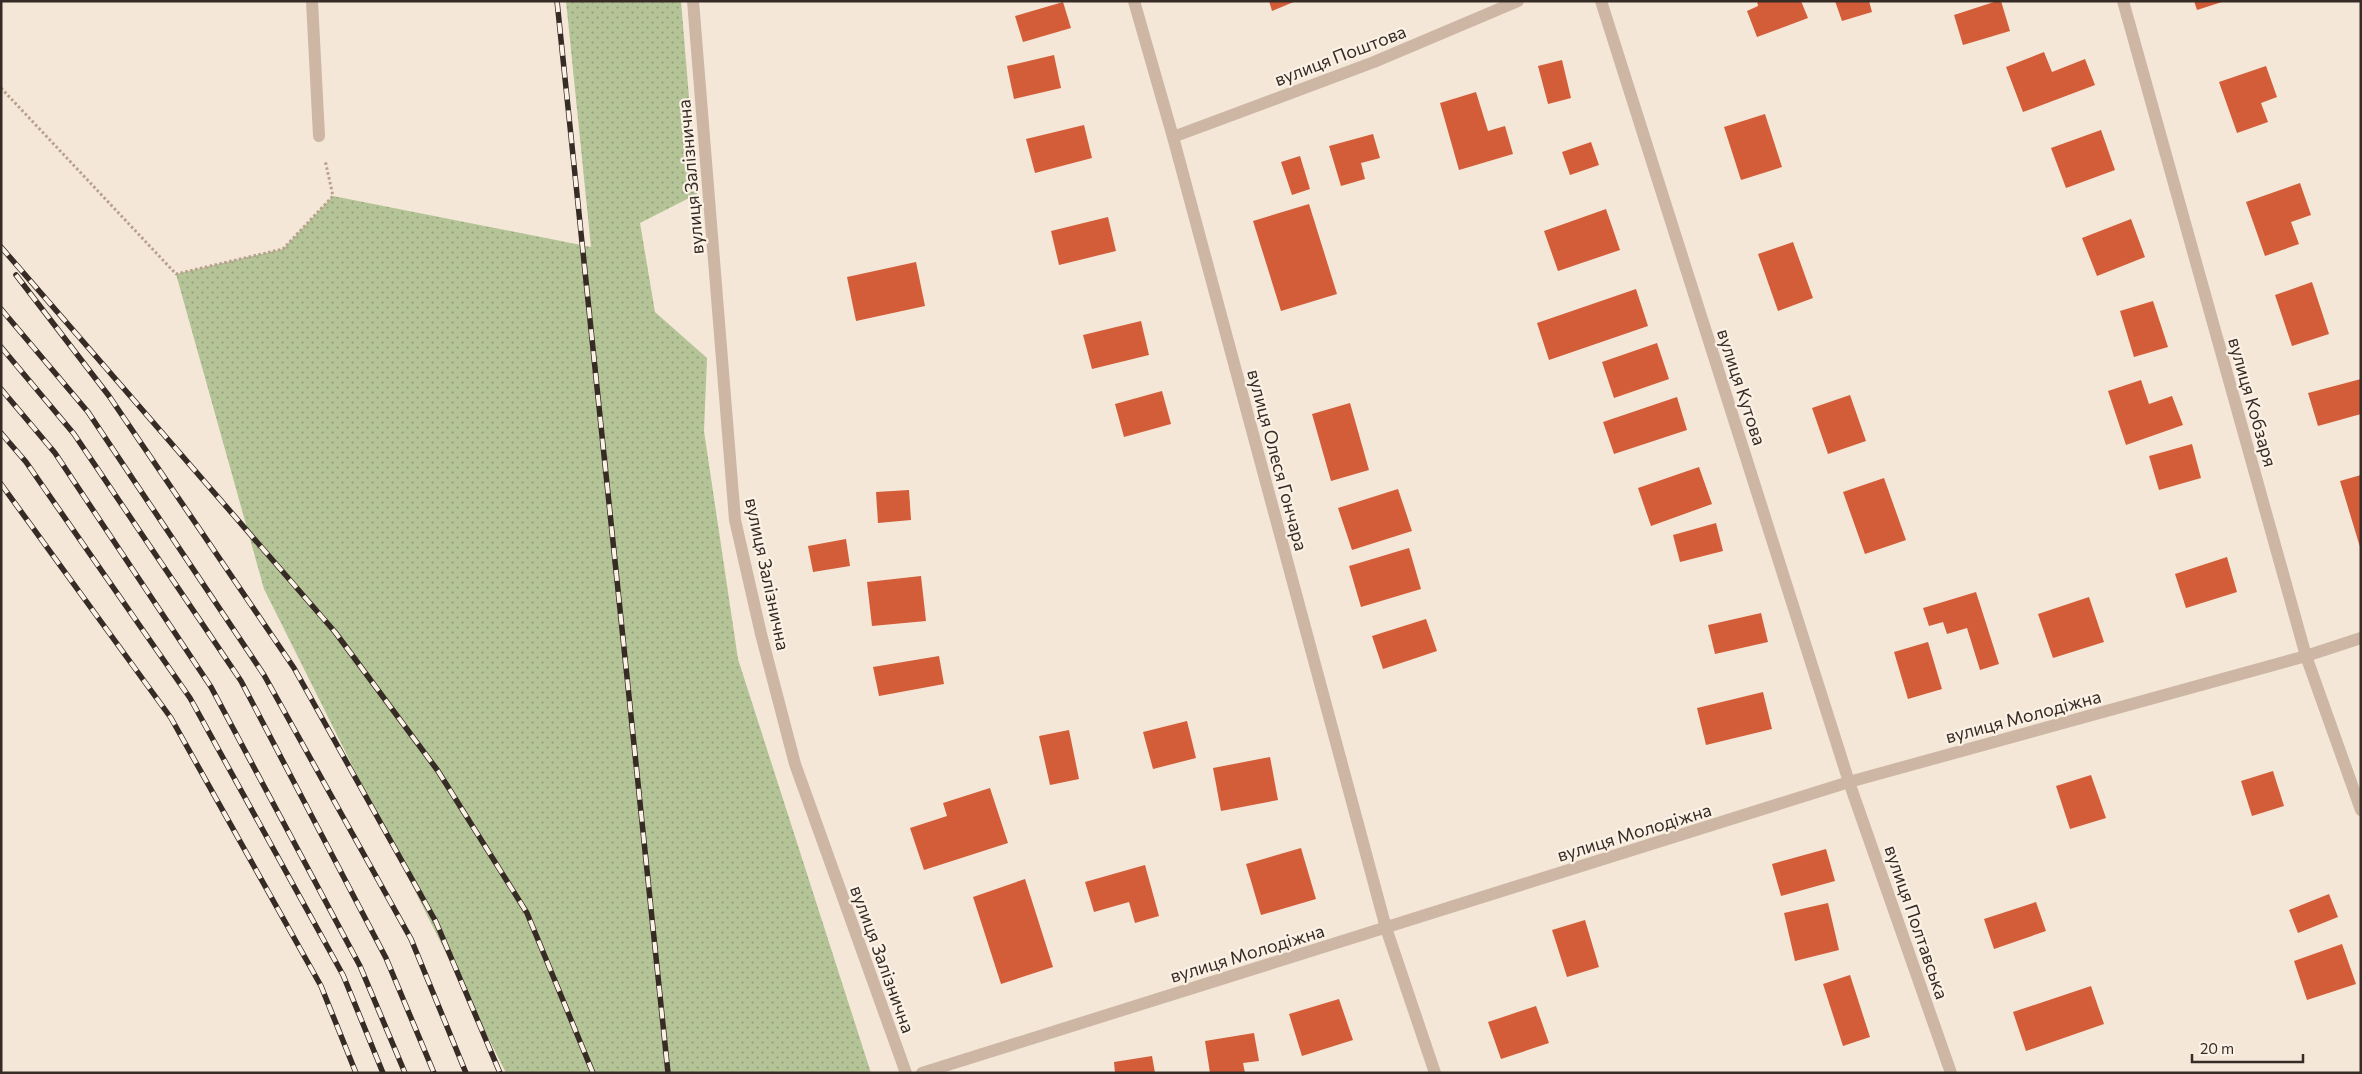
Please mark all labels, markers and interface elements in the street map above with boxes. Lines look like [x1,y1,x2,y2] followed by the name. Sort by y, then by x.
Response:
[1271,20,1409,90] street label: вулиця Поштова
[672,99,708,255] street label: вулиця Залізнична
[1713,326,1771,448] street label: вулиця Кутова
[2224,335,2282,469] street label: вулиця Кобзаря
[1243,367,1313,553] street label: вулиця Олеся Гончара
[741,496,795,652] street label: вулиця Залізнична
[1943,685,2103,747] street label: вулиця Молодіжна
[1554,798,1714,866] street label: вулиця Молодіжна
[1880,842,1954,1002] street label: вулиця Полтавська
[846,882,920,1036] street label: вулиця Залізнична
[1167,919,1327,987] street label: вулиця Молодіжна
[2192,1032,2303,1064] scale bar
[2200,1039,2234,1057] text: 20 m

